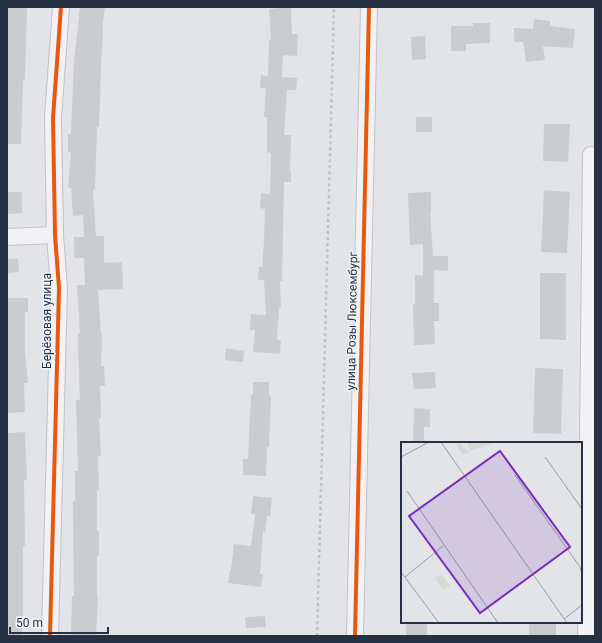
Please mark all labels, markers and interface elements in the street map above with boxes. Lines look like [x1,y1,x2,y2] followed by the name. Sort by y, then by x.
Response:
[344,251,360,391] street label: улица Розы Люксембург
[40,273,54,369] street label: Берёзовая улица
[401,442,582,623] inset map
[10,609,108,635] scale bar
[16,616,43,630] text: 50 m

